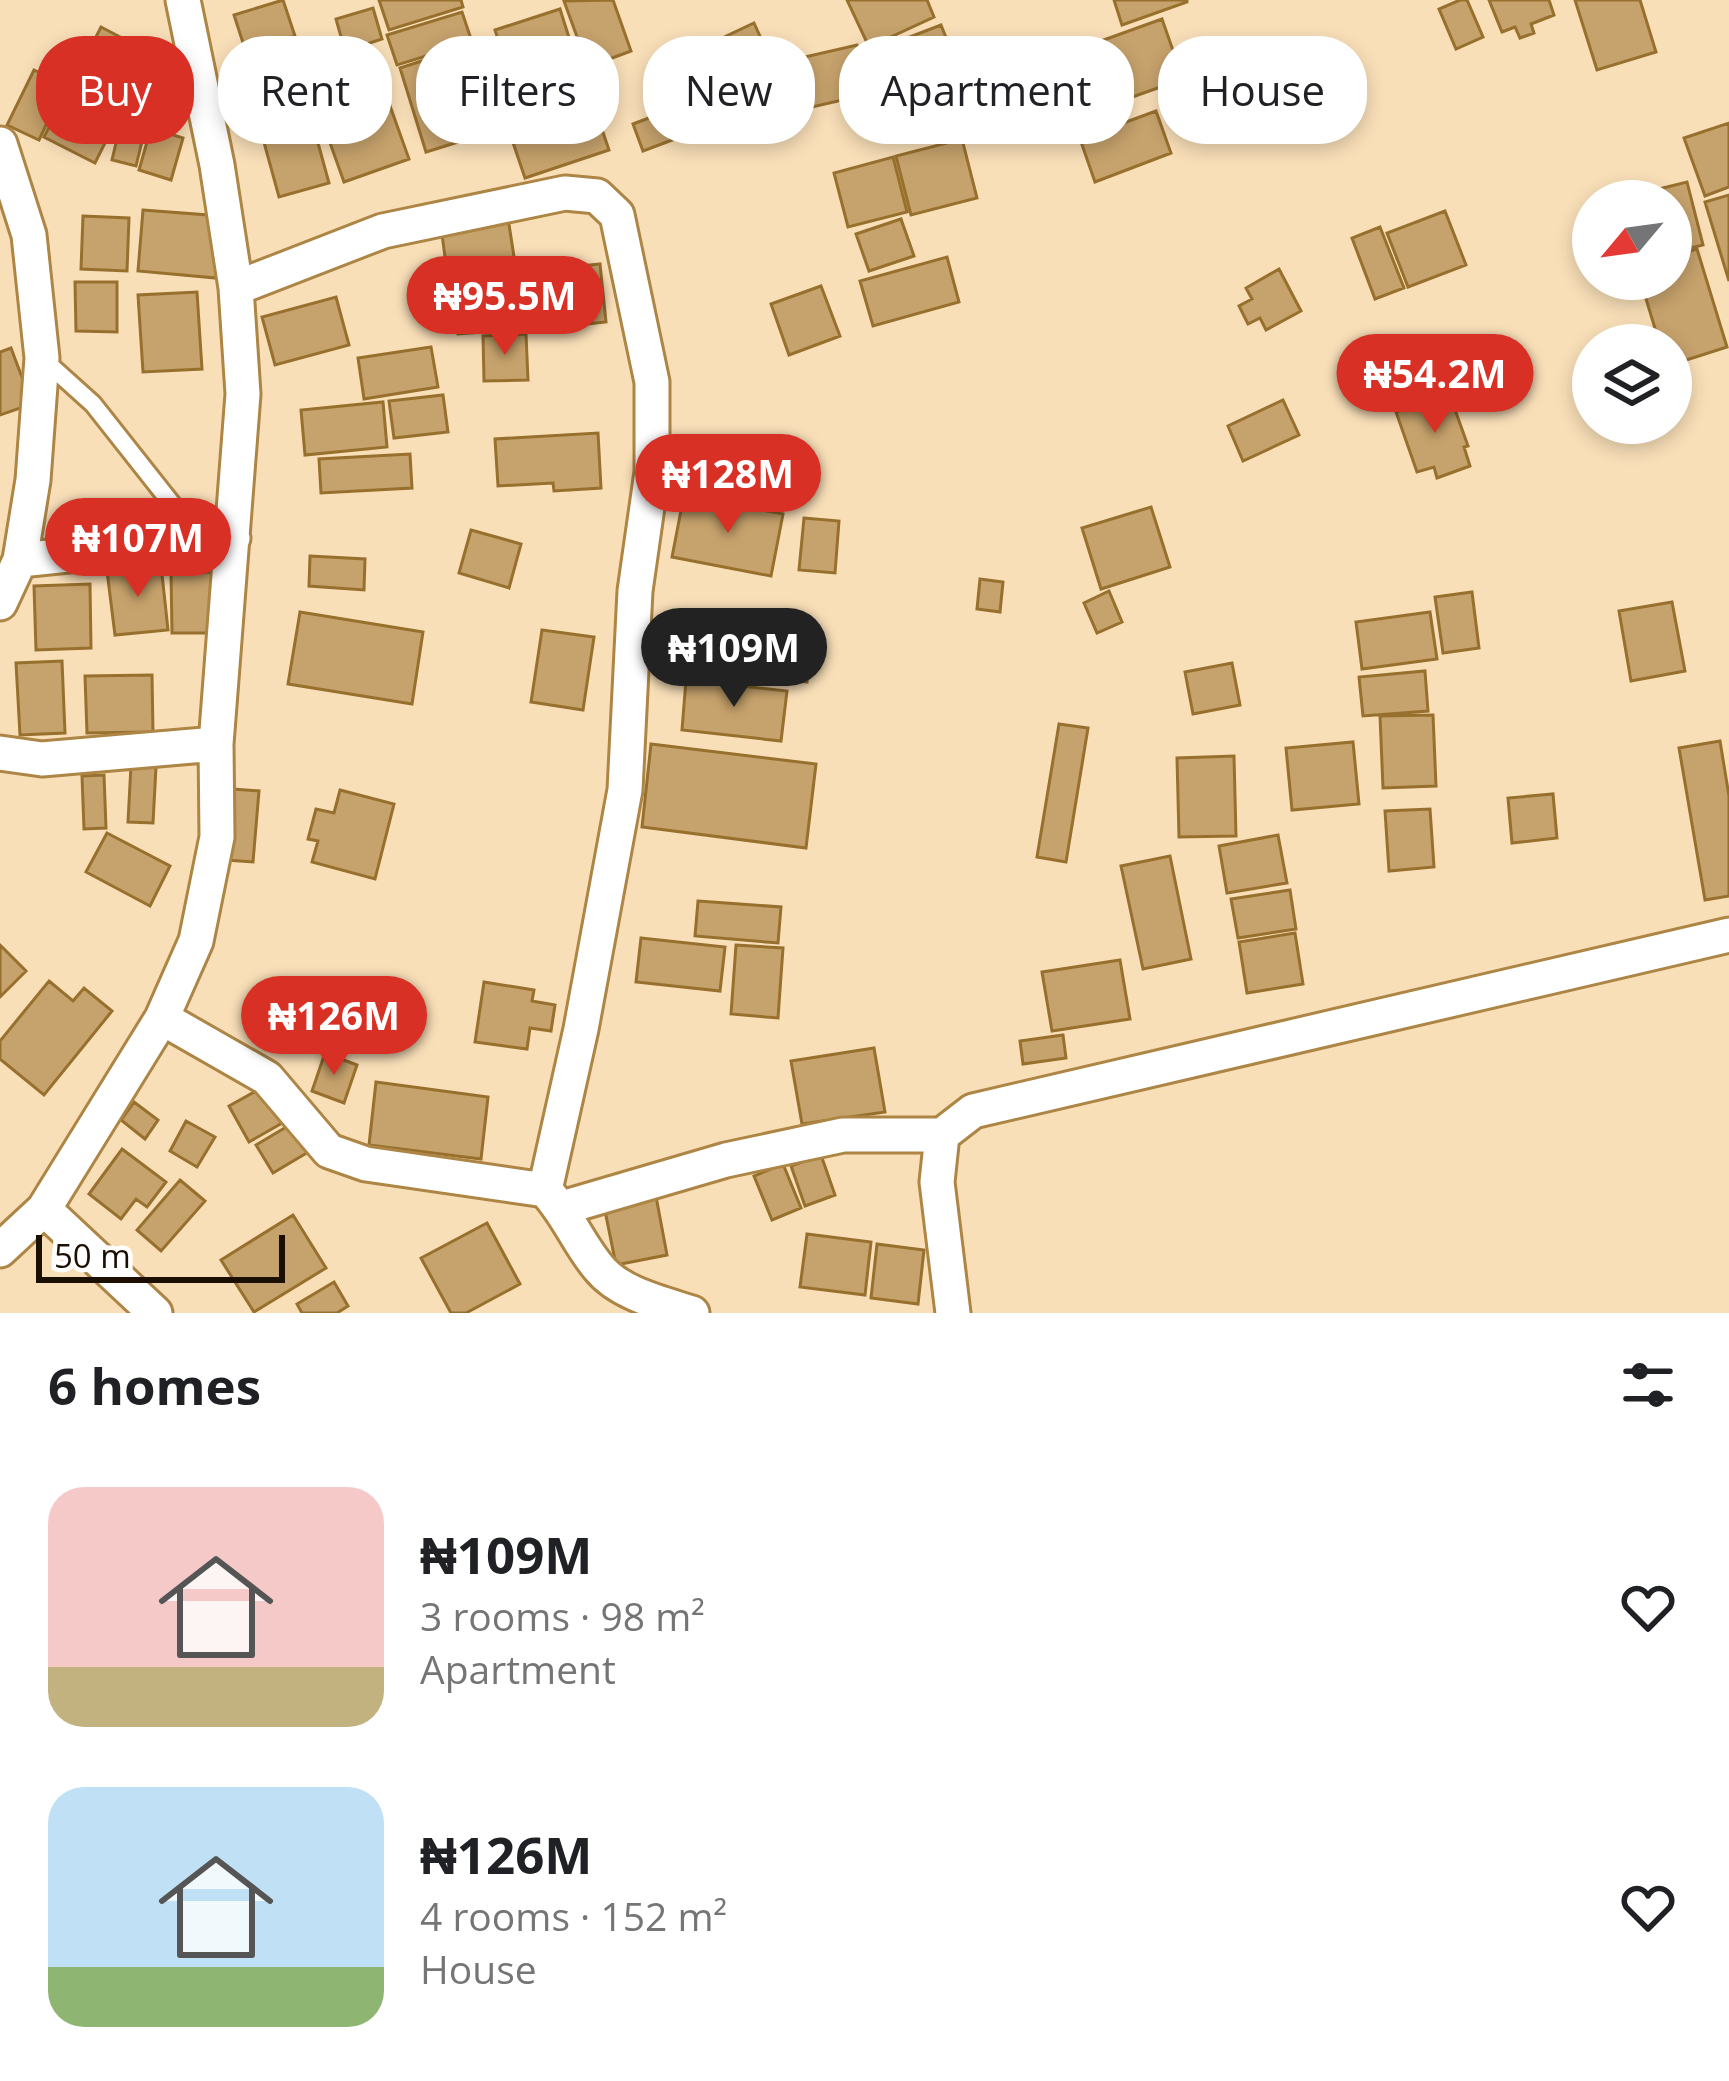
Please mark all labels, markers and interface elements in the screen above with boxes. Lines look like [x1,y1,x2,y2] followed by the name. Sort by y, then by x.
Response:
[36,36,194,144] chip: Buy
[218,36,392,144] chip: Rent
[416,36,619,144] chip: Filters
[643,36,815,144] chip: New
[839,36,1134,144] chip: Apartment
[1158,36,1367,144] chip: House
[1572,180,1692,300] north arrow
[1572,180,1692,444] map controls
[407,256,603,358] pin: ₦95.5M
[434,268,576,321] text: ₦95.5M
[1572,324,1692,444] button: layers
[1337,334,1533,436] pin: ₦54.2M
[1364,346,1506,399] text: ₦54.2M
[644,434,812,536] pin: ₦128M
[662,446,794,499] text: ₦128M
[54,498,222,600] pin: ₦107M
[72,510,204,563] text: ₦107M
[650,608,818,710] pin: ₦109M
[668,620,800,673] text: ₦109M
[250,976,418,1078] pin: ₦126M
[268,988,400,1041] text: ₦126M
[36,1229,285,1282] scale bar
[54,1233,131,1278] text: 50 m
[48,1350,261,1420] text: 6 homes
[1615,1352,1681,1418] icon: filters
[420,1519,592,1589] text: ₦109M
[144,1535,288,1679] icon: home
[1615,1574,1681,1640] icon: heart
[420,1589,705,1642] text: 3 rooms · 98 m²
[420,1642,616,1695] text: Apartment
[420,1819,592,1889] text: ₦126M
[144,1835,288,1979] icon: home
[1615,1874,1681,1940] icon: heart
[420,1889,727,1942] text: 4 rooms · 152 m²
[420,1942,537,1995] text: House

